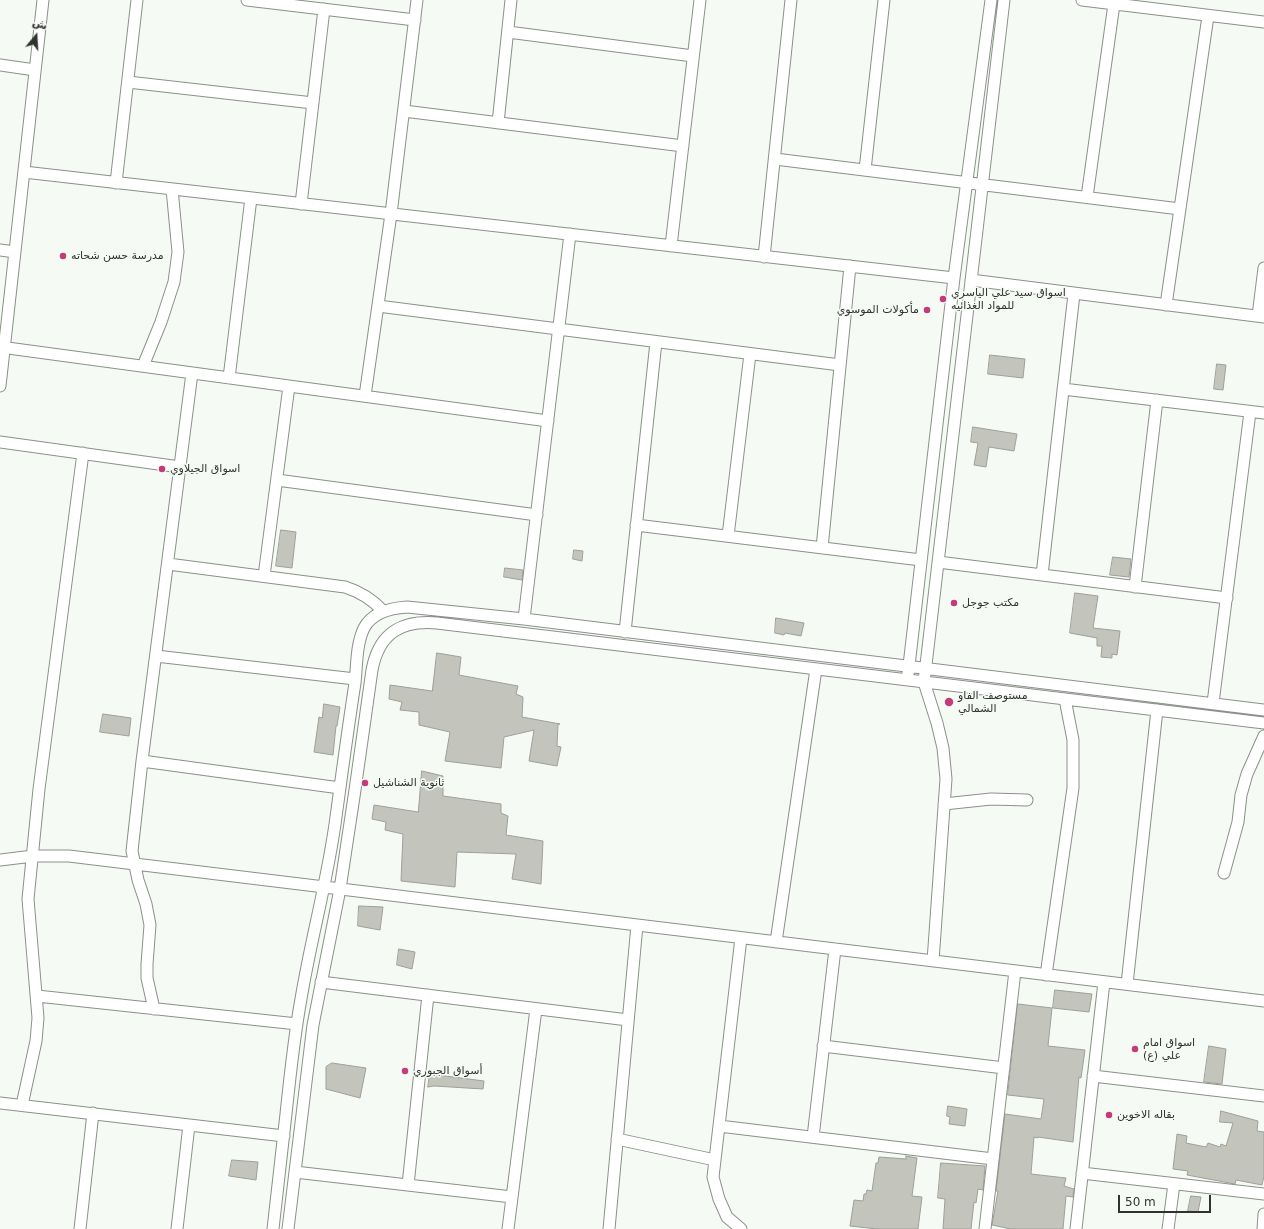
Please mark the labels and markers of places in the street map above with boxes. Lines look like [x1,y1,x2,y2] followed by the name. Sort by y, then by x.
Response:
[71,249,164,263] place label: مدرسة حسن شحاته
[58,251,68,261] marker: مدرسة حسن شحاته
[951,286,1066,312] place label: اسواق سيد علي الياسري للمواد الغذائيه
[938,294,948,304] marker: اسواق سيد علي الياسري للمواد الغذائيه
[837,303,919,317] place label: مأكولات الموسوي
[922,305,932,315] marker: مأكولات الموسوي
[170,462,240,476] place label: اسواق الجيلاوي
[157,464,167,474] marker: اسواق الجيلاوي
[962,596,1019,610] place label: مكتب جوجل
[949,598,959,608] marker: مكتب جوجل
[958,689,1028,715] place label: مستوصف الفاو الشمالي
[943,696,955,708] marker: مستوصف الفاو الشمالي
[373,776,444,790] place label: ثانوية الشناشيل
[360,778,370,788] marker: ثانوية الشناشيل
[1143,1036,1195,1062] place label: اسواق امام علي (ع)
[1130,1044,1140,1054] marker: اسواق امام علي (ع)
[413,1064,482,1078] place label: أسواق الجبوري
[400,1066,410,1076] marker: أسواق الجبوري
[1117,1108,1175,1122] place label: بقاله الاخوين
[1104,1110,1114,1120] marker: بقاله الاخوين

